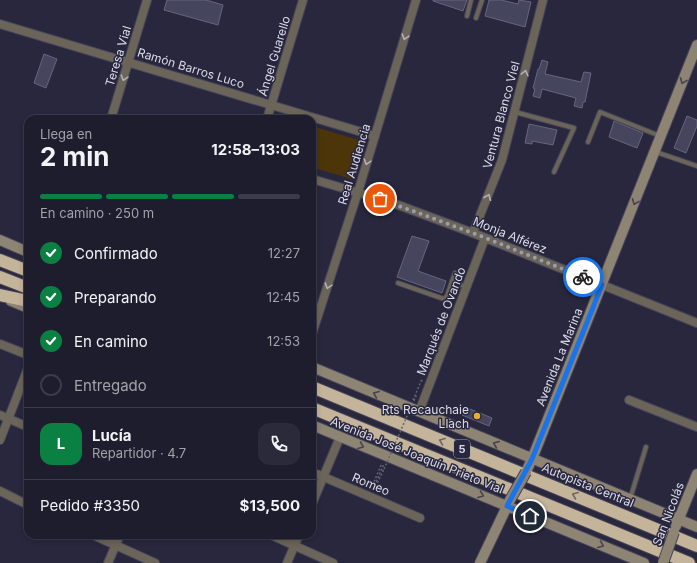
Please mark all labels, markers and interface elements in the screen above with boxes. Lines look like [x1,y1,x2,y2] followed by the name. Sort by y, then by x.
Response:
[255,14,293,98] street label: Ángel Guarello
[102,24,134,88] street label: Teresa Vial
[401,34,410,41] one-way arrow
[136,45,246,91] street label: Ramón Barros Luco
[479,60,523,170] street label: Ventura Blanco Viel
[520,70,529,77] one-way arrow
[120,74,129,81] one-way arrow
[679,77,687,84] one-way arrow
[335,122,373,206] street label: Real Audiencia
[40,126,92,142] text: Llega en
[211,140,300,159] text: 12:58–13:03
[40,141,110,172] text: 2 min
[363,158,372,165] one-way arrow
[363,182,397,216] pin
[369,188,391,210] icon: bag
[483,194,491,201] one-way arrow
[631,198,639,205] one-way arrow
[40,205,154,221] text: En camino · 250 m
[471,213,549,257] street label: Monja Alférez
[40,242,62,264] icon: check
[74,244,158,263] text: Confirmado
[268,245,300,261] text: 12:27
[563,257,603,297] courier
[413,265,469,377] street label: Marqués de Ovando
[572,266,594,288] icon: bike
[324,282,333,289] one-way arrow
[40,286,62,308] icon: check
[74,288,157,307] text: Preparando
[267,289,300,305] text: 12:45
[533,306,585,408] street label: Avenida La Marina
[40,330,62,352] icon: check
[74,332,148,351] text: En camino
[267,333,300,349] text: 12:53
[74,376,147,395] text: Entregado
[373,391,380,399] one-way arrow
[382,402,469,431] place label: Rts Recauchaie Llach
[472,411,482,421] marker: Rts Recauchaie Llach
[328,413,506,497] street label: Avenida José Joaquín Prieto Vial
[258,423,300,465] button: phone
[92,426,131,445] text: Lucía
[57,434,65,453] text: L
[439,437,446,445] one-way arrow
[454,440,470,458] road number: 5
[357,441,364,449] one-way arrow
[493,441,500,449] one-way arrow
[92,445,186,461] text: Repartidor · 4.7
[540,460,636,510] street label: Autopista Central
[350,469,392,499] street label: Romeo
[649,480,687,548] street label: San Nicolás
[478,491,485,499] one-way arrow
[572,492,579,500] one-way arrow
[40,496,140,515] text: Pedido #3350
[240,496,300,515] text: $13,500
[513,499,547,533] pin
[519,505,541,527] icon: home
[597,540,605,548] one-way arrow

